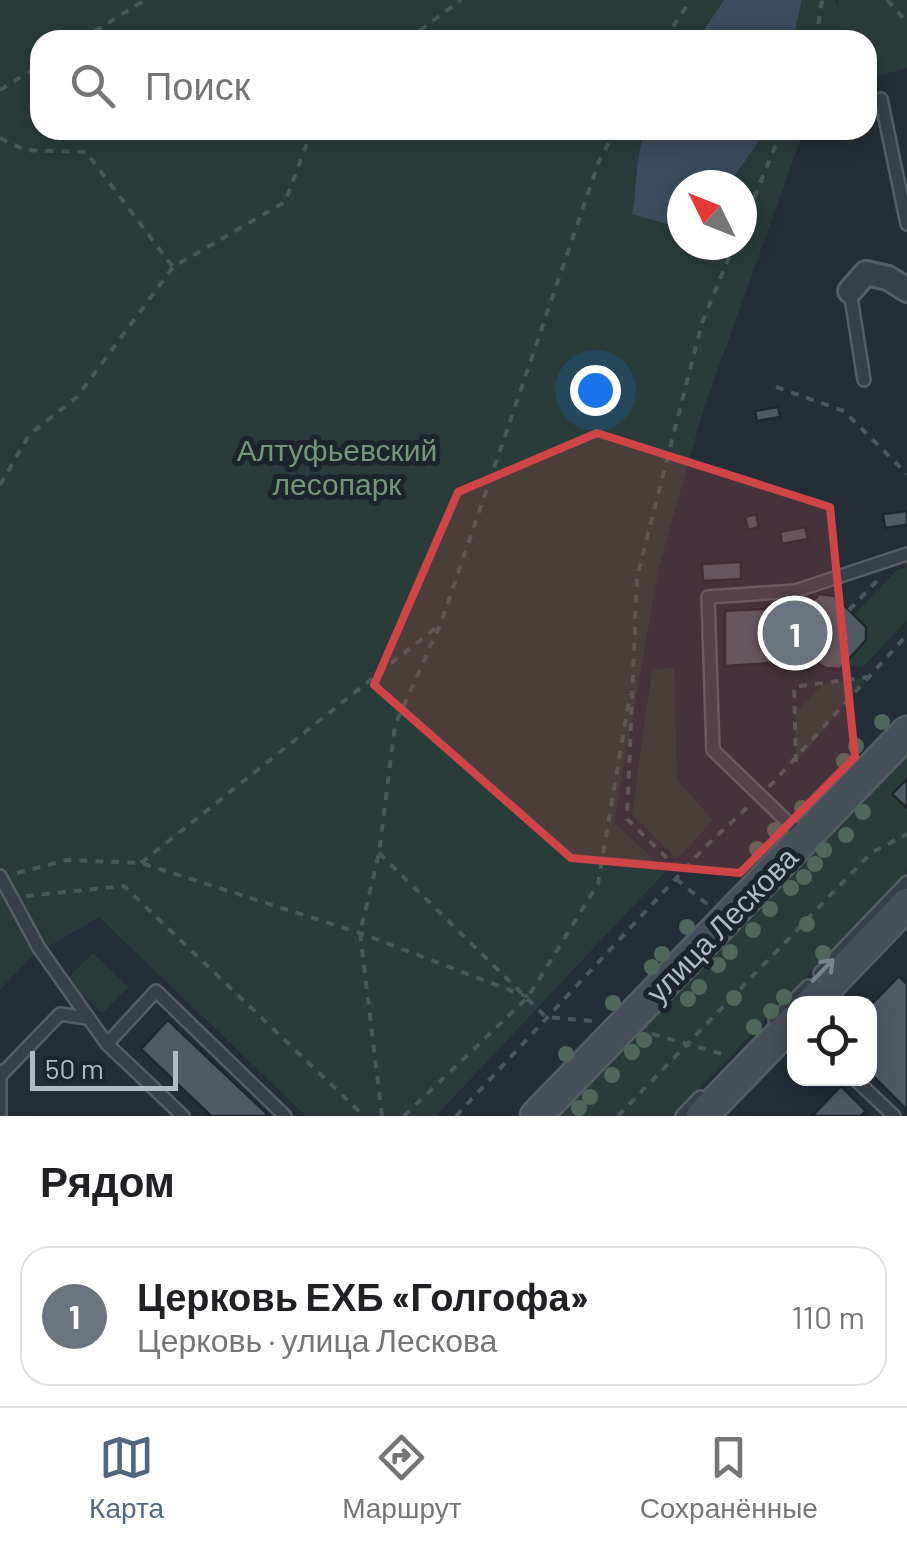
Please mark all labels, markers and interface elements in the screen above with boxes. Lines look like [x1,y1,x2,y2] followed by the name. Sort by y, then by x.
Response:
[30,30,877,140] search box
[65,58,120,113] icon: search
[145,62,250,108] text: Поиск
[667,170,757,260] north arrow
[570,365,621,416] your location
[237,431,437,501] park label: Алтуфьевский лесопарк
[762,596,828,670] pin: 1
[638,839,804,1009] street label: улица Лескова
[811,959,835,983] one-way arrow
[787,996,877,1086] map controls
[787,996,877,1086] button: locate
[30,1046,178,1090] scale bar
[45,1051,104,1085] text: 50 m
[40,1155,175,1205] text: Рядом
[137,1273,589,1319] text: Церковь ЕХБ «Голгофа»
[69,1297,80,1335] text: 1
[792,1297,865,1335] text: 110 m
[137,1320,497,1358] text: Церковь · улица Лескова
[89,1430,164,1525] tab: Карта
[342,1430,461,1525] tab: Маршрут
[640,1430,818,1525] tab: Сохранённые

